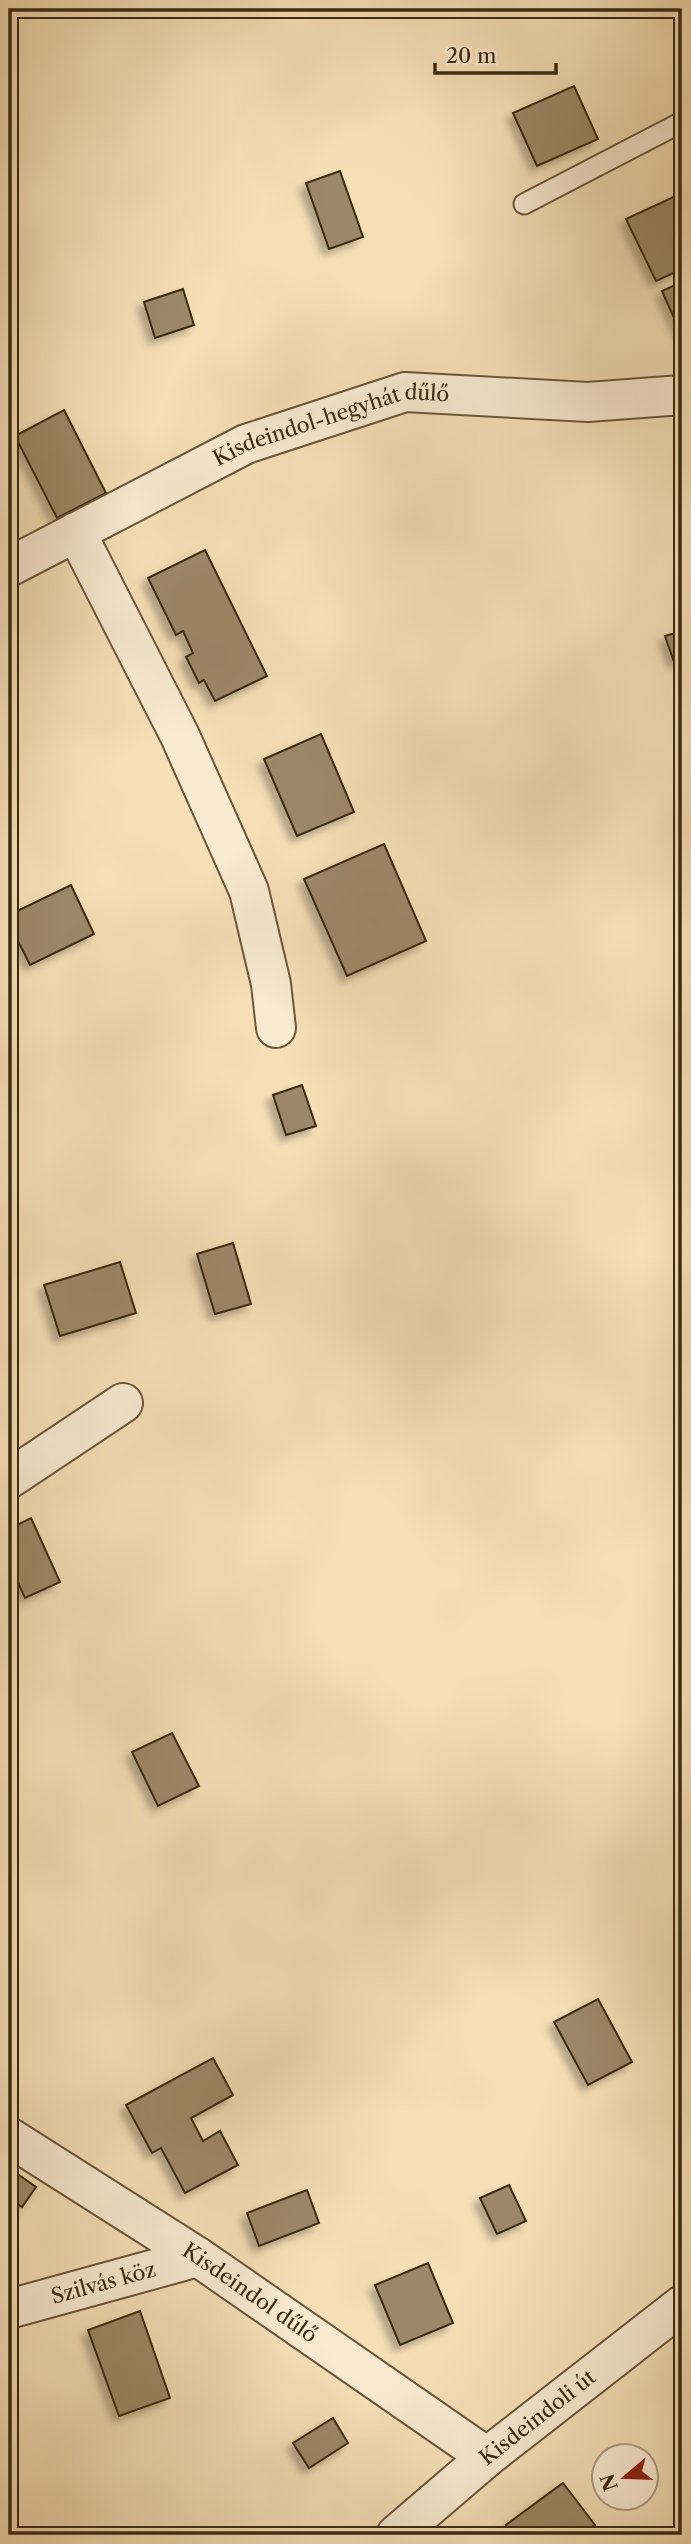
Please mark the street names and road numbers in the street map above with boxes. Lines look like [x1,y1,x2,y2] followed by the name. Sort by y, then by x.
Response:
[208,379,450,471] street label: Kisdeindol-hegyhát dűlő
[178,2237,322,2348] street label: Kisdeindol dűlő
[48,2256,158,2309] street label: Szilvás köz
[474,2364,601,2470] street label: Kisdeindoli út

